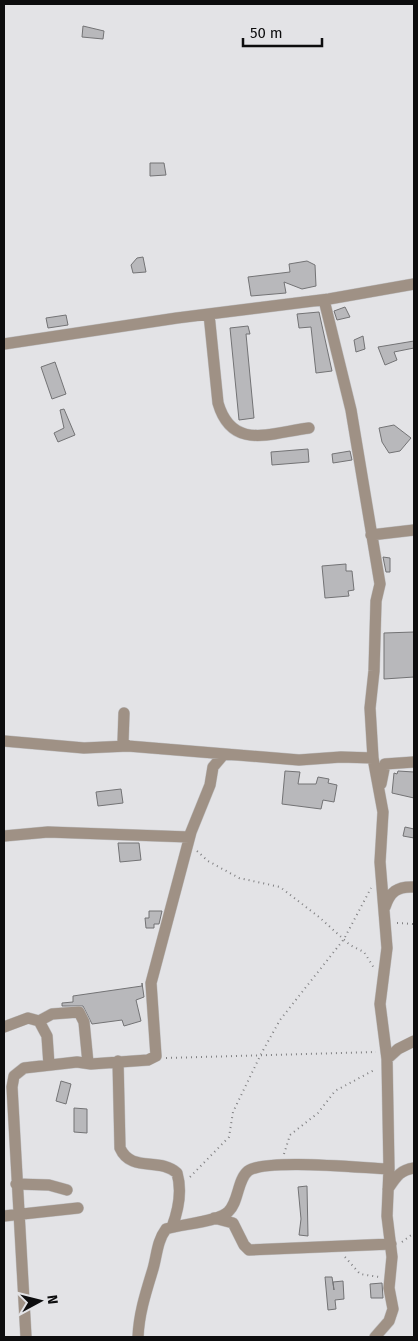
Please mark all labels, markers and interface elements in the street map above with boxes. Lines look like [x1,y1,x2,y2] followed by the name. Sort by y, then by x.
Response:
[243,15,322,47] scale bar
[250,24,283,42] text: 50 m
[15,1276,65,1326] north arrow
[43,1294,61,1305] text: N

